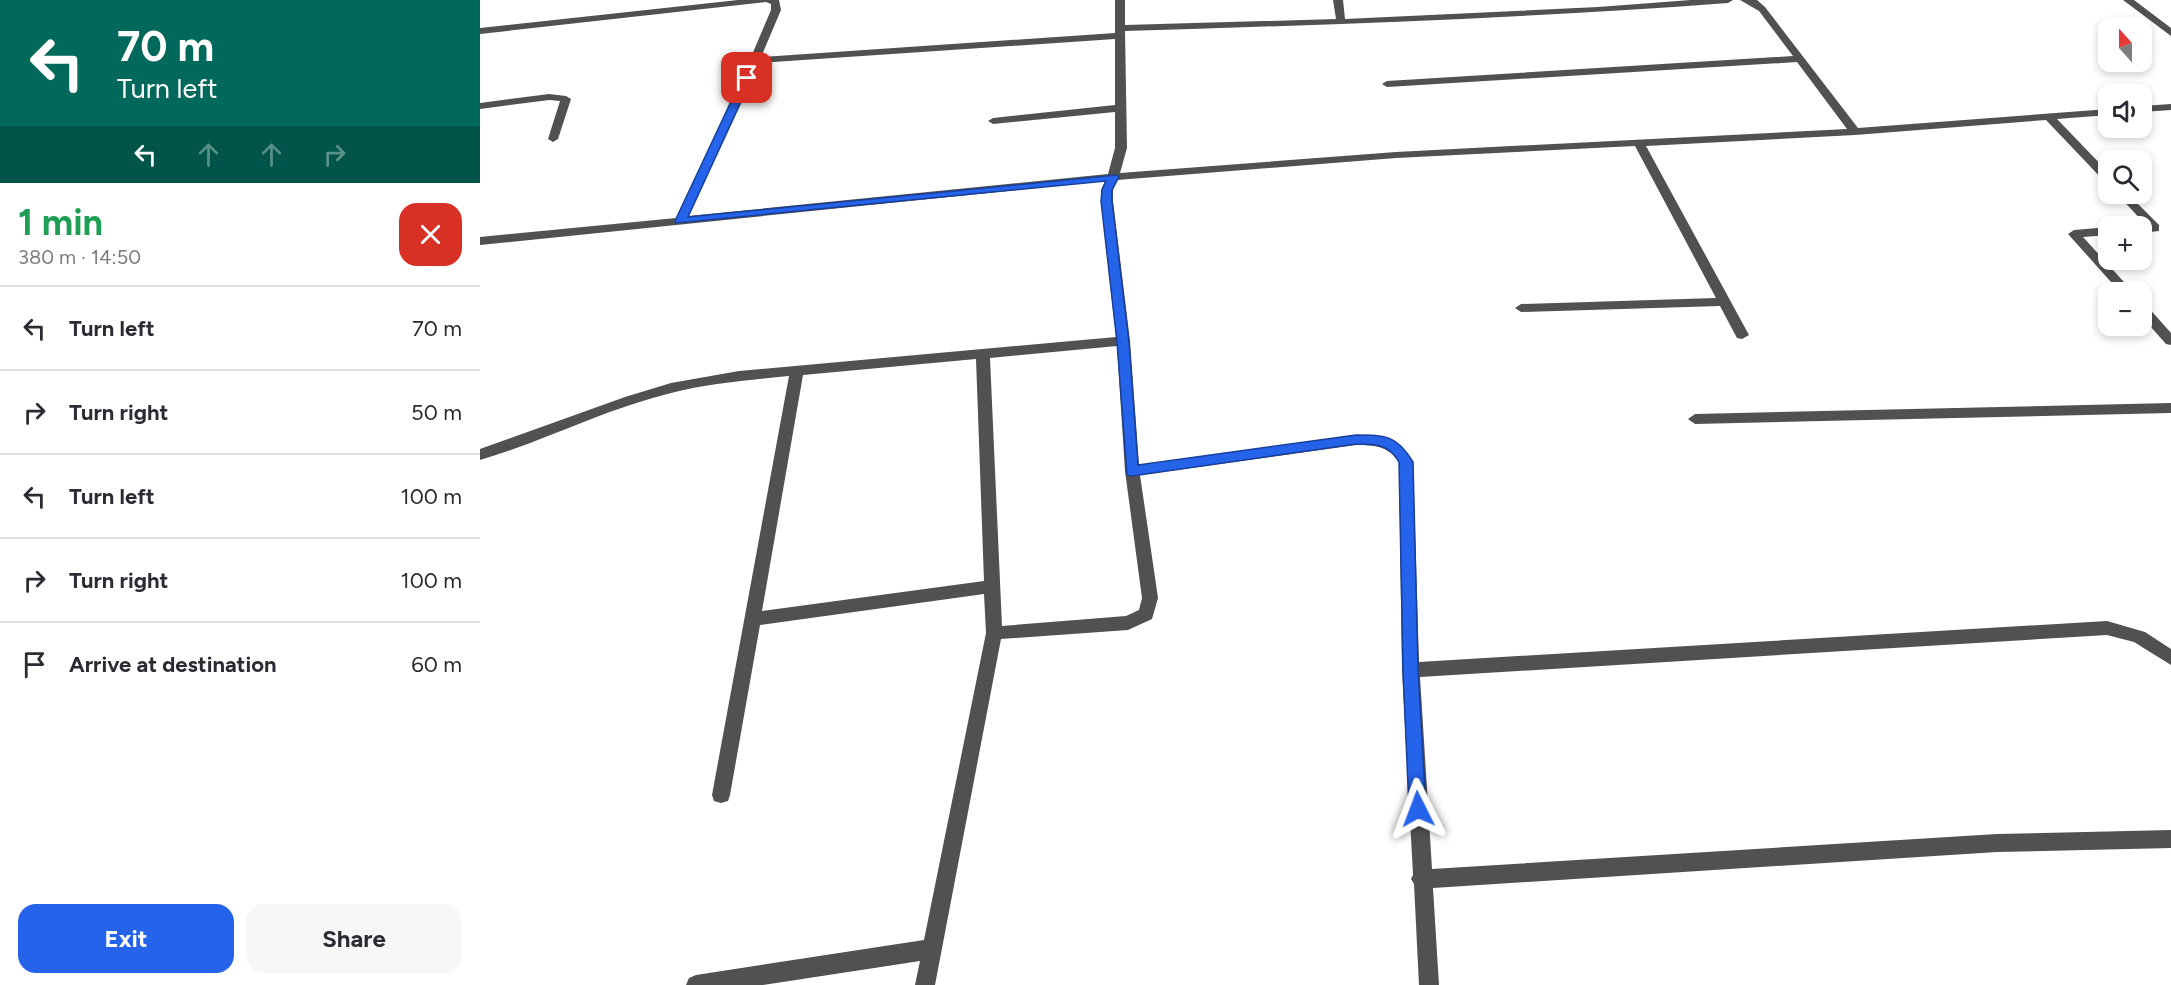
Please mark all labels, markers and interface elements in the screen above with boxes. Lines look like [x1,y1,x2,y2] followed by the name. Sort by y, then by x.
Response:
[2098,18,2152,72] north arrow
[2098,18,2152,336] map controls
[117,21,214,72] text: 70 m
[18,24,96,102] icon: left
[721,52,772,103] pin
[730,61,763,94] icon: arrive
[117,72,217,105] text: Turn left
[2098,84,2152,138] button: sound
[129,138,162,171] icon: left
[192,138,225,171] icon: ahead
[255,138,288,171] icon: ahead
[318,138,351,171] icon: right
[2098,150,2152,204] button: search
[18,201,103,244] text: 1 min
[399,203,462,266] button: close
[2098,216,2152,270] button: +
[18,245,141,269] text: 380 m · 14:50
[2098,282,2152,336] button: −
[18,312,51,345] icon: left
[69,315,155,342] text: Turn left
[412,315,462,342] text: 70 m
[18,396,51,429] icon: right
[69,399,168,426] text: Turn right
[411,399,462,426] text: 50 m
[18,480,51,513] icon: left
[69,483,155,510] text: Turn left
[401,483,462,510] text: 100 m
[18,564,51,597] icon: right
[69,567,168,594] text: Turn right
[401,567,462,594] text: 100 m
[18,648,51,681] icon: arrive
[69,651,277,678] text: Arrive at destination
[411,651,462,678] text: 60 m
[1386,777,1450,841] position arrow
[18,904,234,973] button: Exit
[246,904,462,973] button: Share

